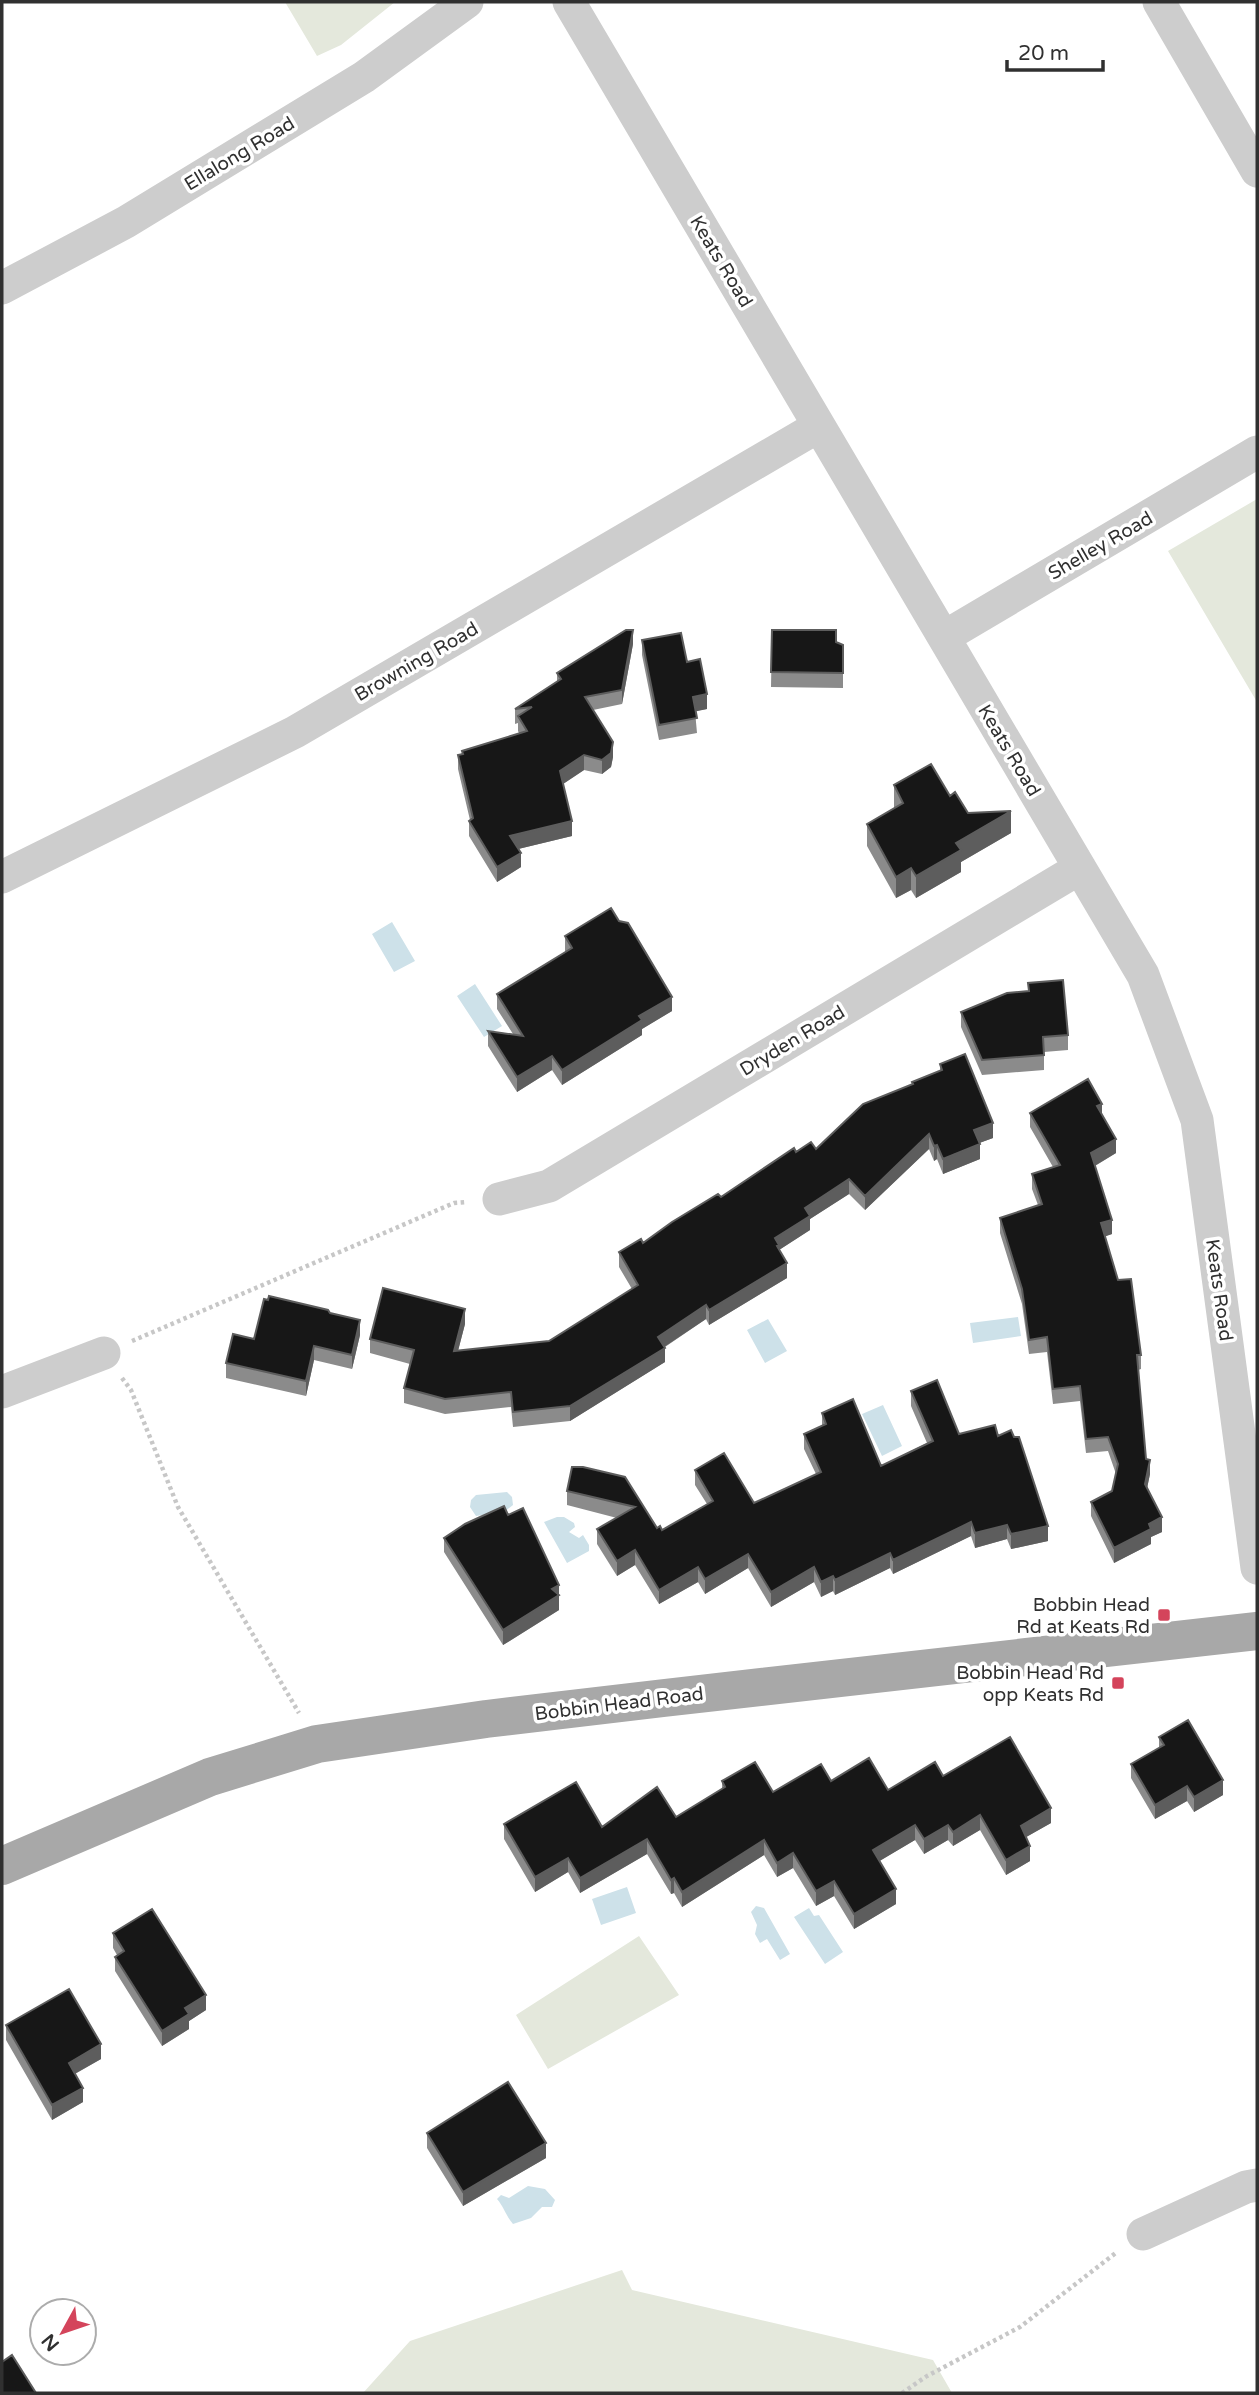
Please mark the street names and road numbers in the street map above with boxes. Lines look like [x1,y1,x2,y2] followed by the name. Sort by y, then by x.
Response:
[180,112,299,195] street label: Ellalong Road
[685,212,757,311] street label: Keats Road
[1044,507,1157,585] street label: Shelley Road
[351,618,482,706] street label: Browning Road
[973,701,1045,800] street label: Keats Road
[736,1001,849,1081] street label: Dryden Road
[1201,1238,1237,1343] street label: Keats Road
[533,1683,705,1725] street label: Bobbin Head Road

